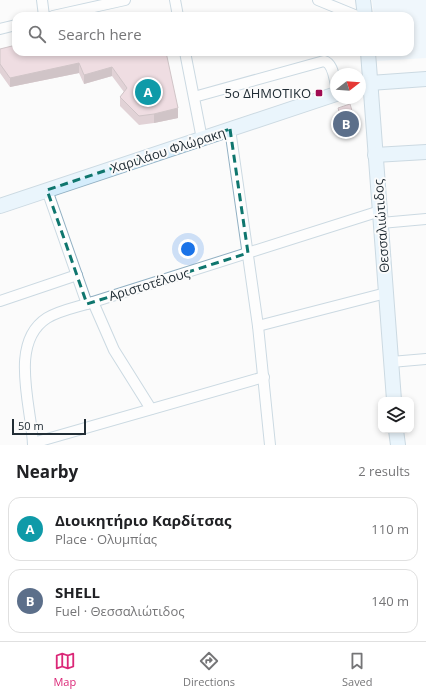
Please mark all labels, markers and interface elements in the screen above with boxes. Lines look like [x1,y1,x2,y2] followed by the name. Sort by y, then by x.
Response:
[12,12,414,56] search box
[26,23,48,45] icon: search
[58,24,142,44] text: Search here
[330,68,366,104] north arrow
[135,77,161,107] pin: A
[225,84,311,102] place label: 5ο ΔΗΜΟΤΙΚΟ
[314,88,324,98] marker: 5ο ΔΗΜΟΤΙΚΟ
[333,109,359,139] pin: B
[108,123,228,177] street label: Χαριλάου Φλώρακη
[369,178,393,274] street label: Θεσσαλιώτιδος
[178,239,198,259] your location
[106,263,192,305] street label: Αριστοτέλους
[378,397,414,433] map controls
[378,397,414,433] button: layers
[12,417,86,436] scale bar
[18,418,44,433] text: 50 m
[16,460,78,483] text: Nearby
[358,462,410,480] text: 2 results
[55,510,231,530] text: Διοικητήριο Καρδίτσας
[26,520,34,538] text: A
[371,520,409,538] text: 110 m
[55,530,157,548] text: Place · Ολυμπίας
[55,582,100,602] text: SHELL
[26,592,34,610] text: B
[371,592,409,610] text: 140 m
[55,602,185,620] text: Fuel · Θεσσαλιώτιδος
[53,650,76,689] tab: Map
[183,650,235,689] tab: Directions
[342,650,373,689] tab: Saved

